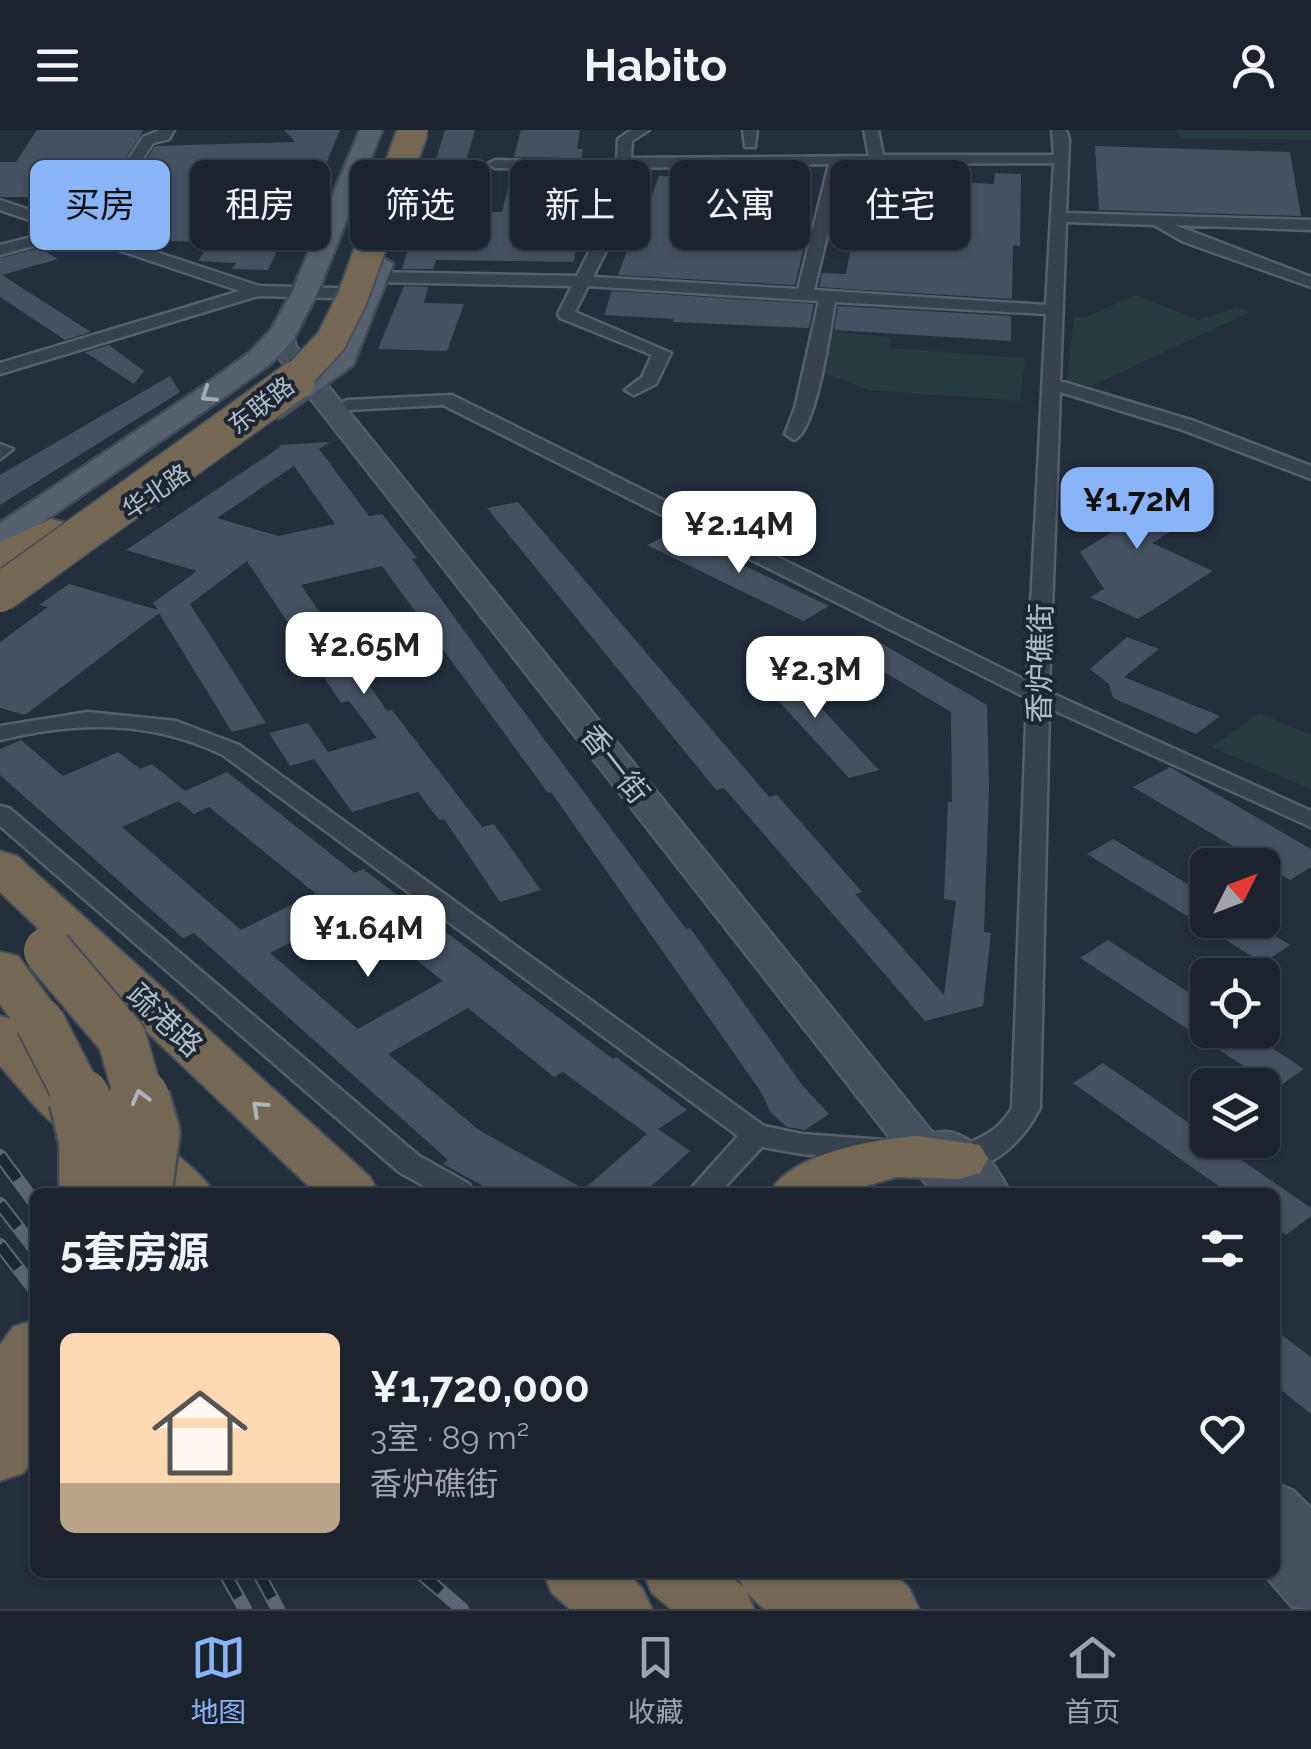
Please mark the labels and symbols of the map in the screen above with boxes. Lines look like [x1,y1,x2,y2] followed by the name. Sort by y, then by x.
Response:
[222,370,300,440] street label: 东联路
[200,383,218,402] one-way arrow
[117,458,195,524] street label: 华北路
[1056,467,1218,552] pin: ¥1.72M
[658,491,820,576] pin: ¥2.14M
[1021,603,1059,723] street label: 香炉礁街
[283,612,445,697] pin: ¥2.65M
[745,636,885,721] pin: ¥2.3M
[574,718,656,810] street label: 香一街
[1190,848,1280,938] north arrow
[287,895,449,980] pin: ¥1.64M
[120,977,210,1063] street label: 疏港路
[131,1089,152,1106] one-way arrow
[252,1102,270,1120] one-way arrow

